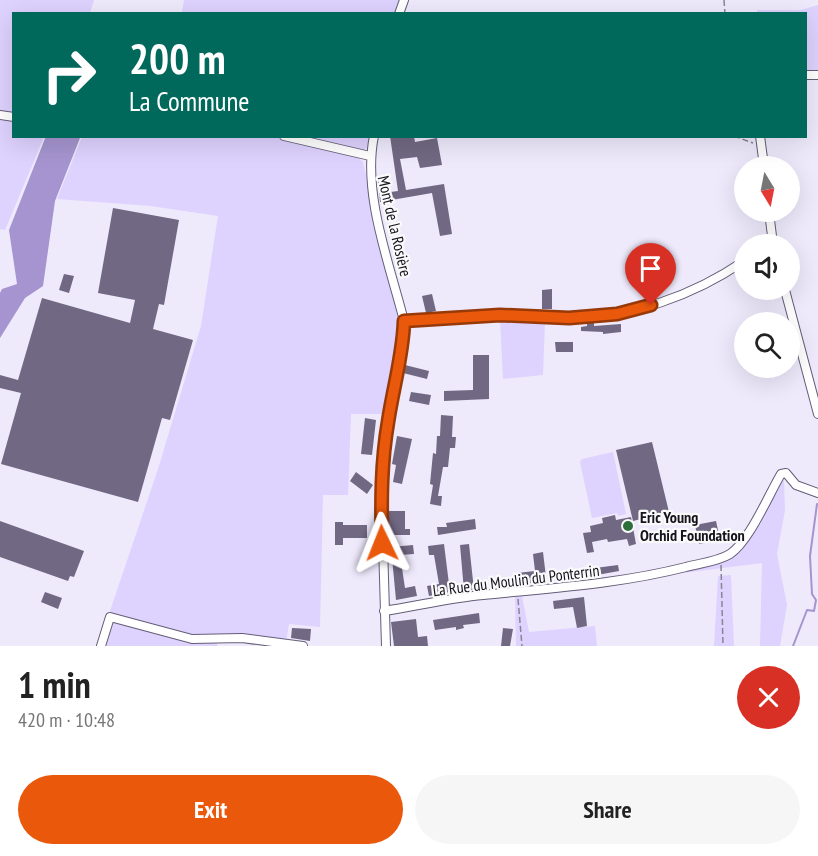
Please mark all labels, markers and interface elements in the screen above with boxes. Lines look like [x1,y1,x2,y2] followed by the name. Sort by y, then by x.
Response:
[129,31,226,86] text: 200 m
[30,36,108,114] icon: right
[129,84,250,118] text: La Commune
[734,156,800,222] north arrow
[734,156,800,378] map controls
[374,174,416,278] street label: Mont de la Rosière
[734,234,800,300] button: sound
[625,243,676,305] pin
[634,252,667,285] icon: arrive
[734,312,800,378] button: search
[640,507,745,545] place label: Eric Young Orchid Foundation
[350,511,414,575] position arrow
[621,519,635,533] marker: Eric Young Orchid Foundation
[431,560,601,600] street label: La Rue du Moulin du Ponterrin
[18,661,91,708] text: 1 min
[737,666,800,729] button: close
[18,707,115,733] text: 420 m · 10:48
[18,775,403,844] button: Exit
[415,775,800,844] button: Share

